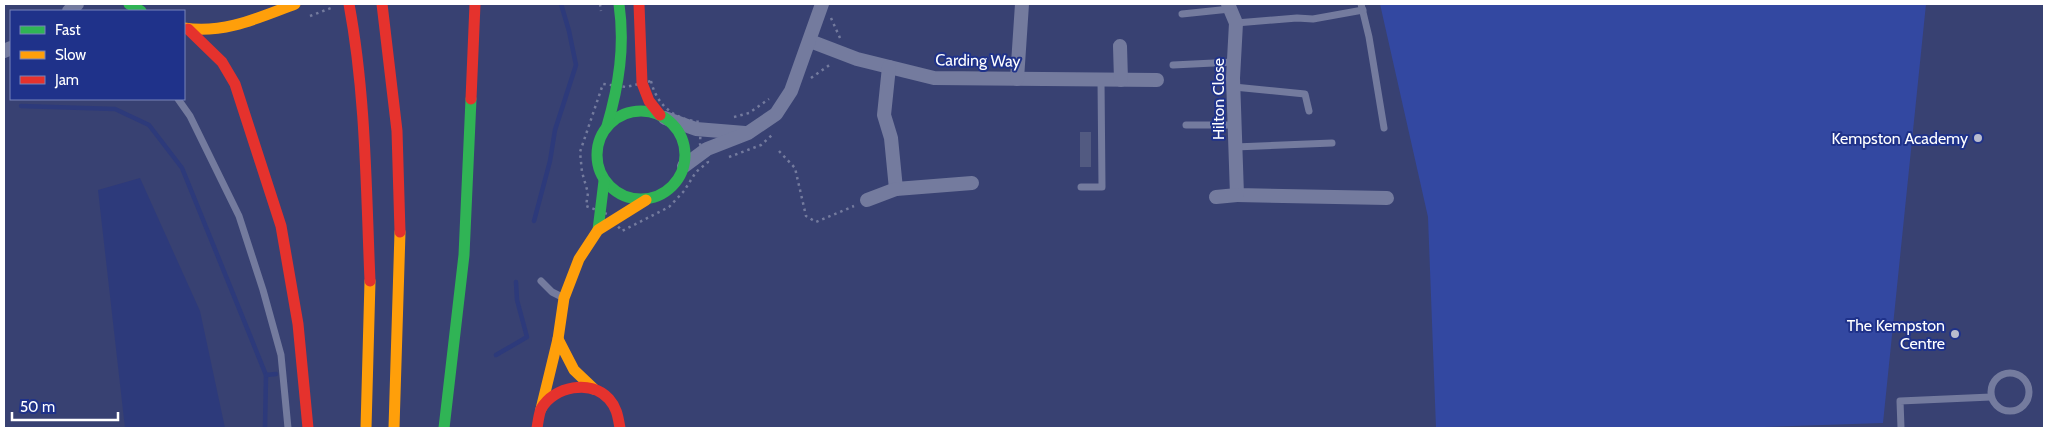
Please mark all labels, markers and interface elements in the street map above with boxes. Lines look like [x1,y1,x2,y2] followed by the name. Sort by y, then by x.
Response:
[10,10,185,100] legend
[55,21,80,39] text: Fast
[55,46,86,64] text: Slow
[935,50,1021,71] street label: Carding Way
[1209,58,1228,140] street label: Hilton Close
[54,71,79,89] text: Jam
[1831,129,1968,148] place label: Kempston Academy
[1972,132,1984,144] marker: Kempston Academy
[1847,316,1945,353] place label: The Kempston Centre
[1949,328,1961,340] marker: The Kempston Centre
[12,390,119,422] scale bar
[20,398,55,416] text: 50 m

